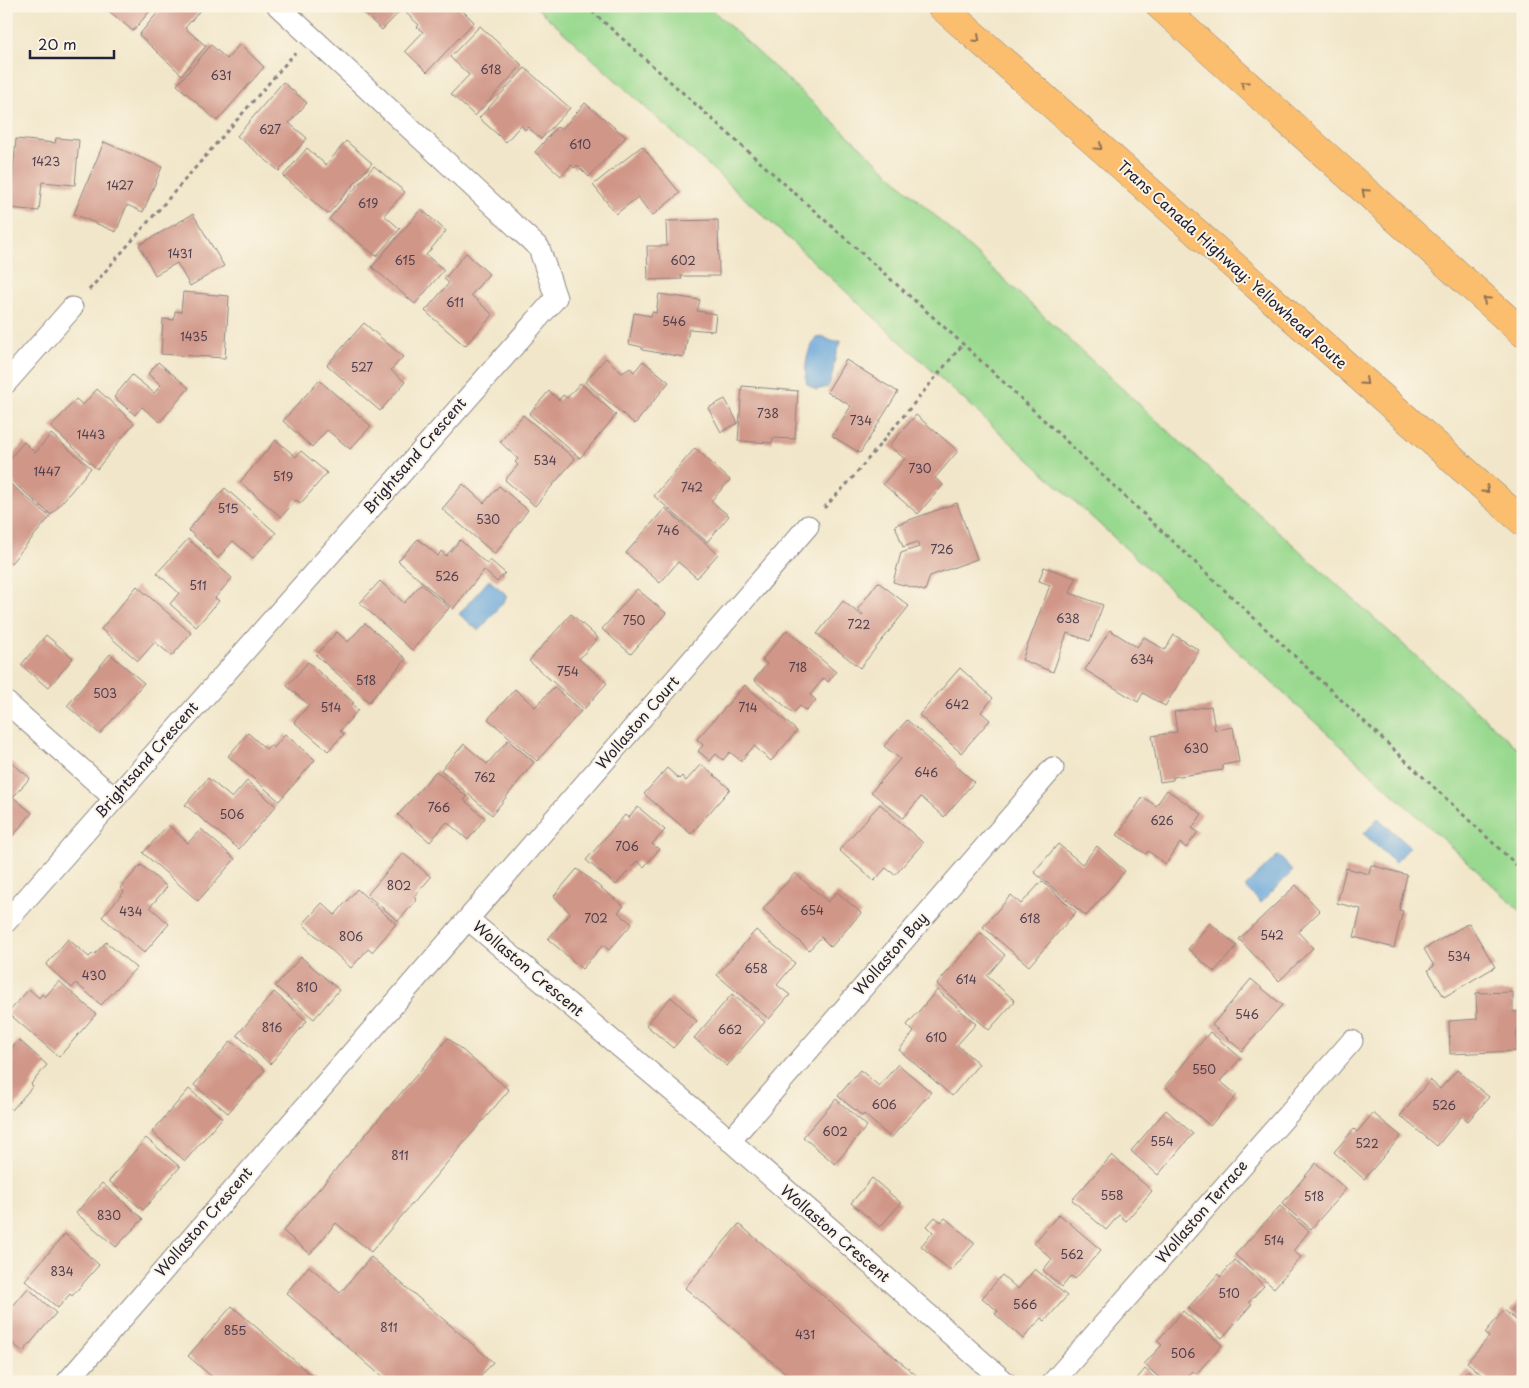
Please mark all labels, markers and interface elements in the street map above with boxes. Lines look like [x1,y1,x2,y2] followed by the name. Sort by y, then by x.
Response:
[30,28,114,60] scale bar
[38,32,77,55] text: 20 m
[971,34,980,42] one-way arrow
[480,60,502,78] house number: 618
[211,66,231,84] house number: 631
[1241,80,1250,89] one-way arrow
[259,120,281,138] house number: 627
[569,135,591,153] house number: 610
[1093,141,1102,150] one-way arrow
[32,152,60,170] house number: 1423
[1113,154,1353,374] street label: Trans Canada Highway: Yellowhead Route
[106,176,134,194] house number: 1427
[1362,189,1371,198] one-way arrow
[358,194,378,212] house number: 619
[168,244,192,262] house number: 1431
[394,251,416,269] house number: 615
[670,251,696,269] house number: 602
[446,293,464,311] house number: 611
[1483,297,1492,306] one-way arrow
[662,312,686,330] house number: 546
[180,327,208,345] house number: 1435
[351,358,373,376] house number: 527
[1359,377,1368,386] one-way arrow
[357,392,471,518] street label: Brightsand Crescent
[757,404,779,422] house number: 738
[850,411,872,429] house number: 734
[77,425,105,443] house number: 1443
[533,451,557,469] house number: 534
[908,459,932,477] house number: 730
[34,462,61,480] house number: 1447
[273,467,293,485] house number: 519
[681,478,703,496] house number: 742
[1481,484,1490,493] one-way arrow
[217,499,239,517] house number: 515
[476,510,500,528] house number: 530
[657,521,679,539] house number: 746
[930,540,954,558] house number: 726
[435,567,459,585] house number: 526
[189,576,207,594] house number: 511
[1056,609,1080,627] house number: 638
[623,611,646,629] house number: 750
[848,615,871,633] house number: 722
[1130,650,1154,668] house number: 634
[789,658,807,676] house number: 718
[557,662,579,680] house number: 754
[590,670,684,774] street label: Wollaston Court
[356,671,376,689] house number: 518
[93,684,117,702] house number: 503
[945,695,969,713] house number: 642
[89,696,203,822] street label: Brightsand Crescent
[321,698,341,716] house number: 514
[738,698,758,716] house number: 714
[1184,739,1209,757] house number: 630
[914,763,938,781] house number: 646
[474,768,496,786] house number: 762
[428,798,450,816] house number: 766
[220,805,244,823] house number: 506
[1150,811,1174,829] house number: 626
[615,837,639,855] house number: 706
[387,876,411,894] house number: 802
[800,901,824,919] house number: 654
[119,902,143,920] house number: 434
[847,907,932,999] street label: Wollaston Bay
[584,909,608,927] house number: 702
[1019,909,1041,927] house number: 618
[468,914,590,1021] street label: Wollaston Crescent
[1260,926,1284,944] house number: 542
[339,927,363,945] house number: 806
[1447,947,1471,965] house number: 534
[744,959,768,977] house number: 658
[82,966,106,984] house number: 430
[955,970,977,988] house number: 614
[296,978,318,996] house number: 810
[1235,1005,1259,1023] house number: 546
[262,1018,282,1036] house number: 816
[718,1020,742,1038] house number: 662
[925,1028,947,1046] house number: 610
[1192,1060,1216,1078] house number: 550
[871,1095,897,1113] house number: 606
[1432,1096,1456,1114] house number: 526
[822,1122,848,1140] house number: 602
[1150,1132,1174,1150] house number: 554
[1355,1134,1379,1152] house number: 522
[391,1146,409,1164] house number: 811
[1149,1154,1252,1268] street label: Wollaston Terrace
[149,1161,257,1281] street label: Wollaston Crescent
[776,1179,896,1287] street label: Wollaston Crescent
[1101,1186,1123,1204] house number: 558
[1304,1187,1324,1205] house number: 518
[97,1206,121,1224] house number: 830
[1264,1231,1284,1249] house number: 514
[1060,1245,1084,1263] house number: 562
[50,1262,74,1280] house number: 834
[1218,1284,1240,1302] house number: 510
[1013,1295,1037,1313] house number: 566
[380,1318,398,1336] house number: 811
[224,1321,246,1339] house number: 855
[795,1325,815,1343] house number: 431
[1171,1344,1195,1362] house number: 506

